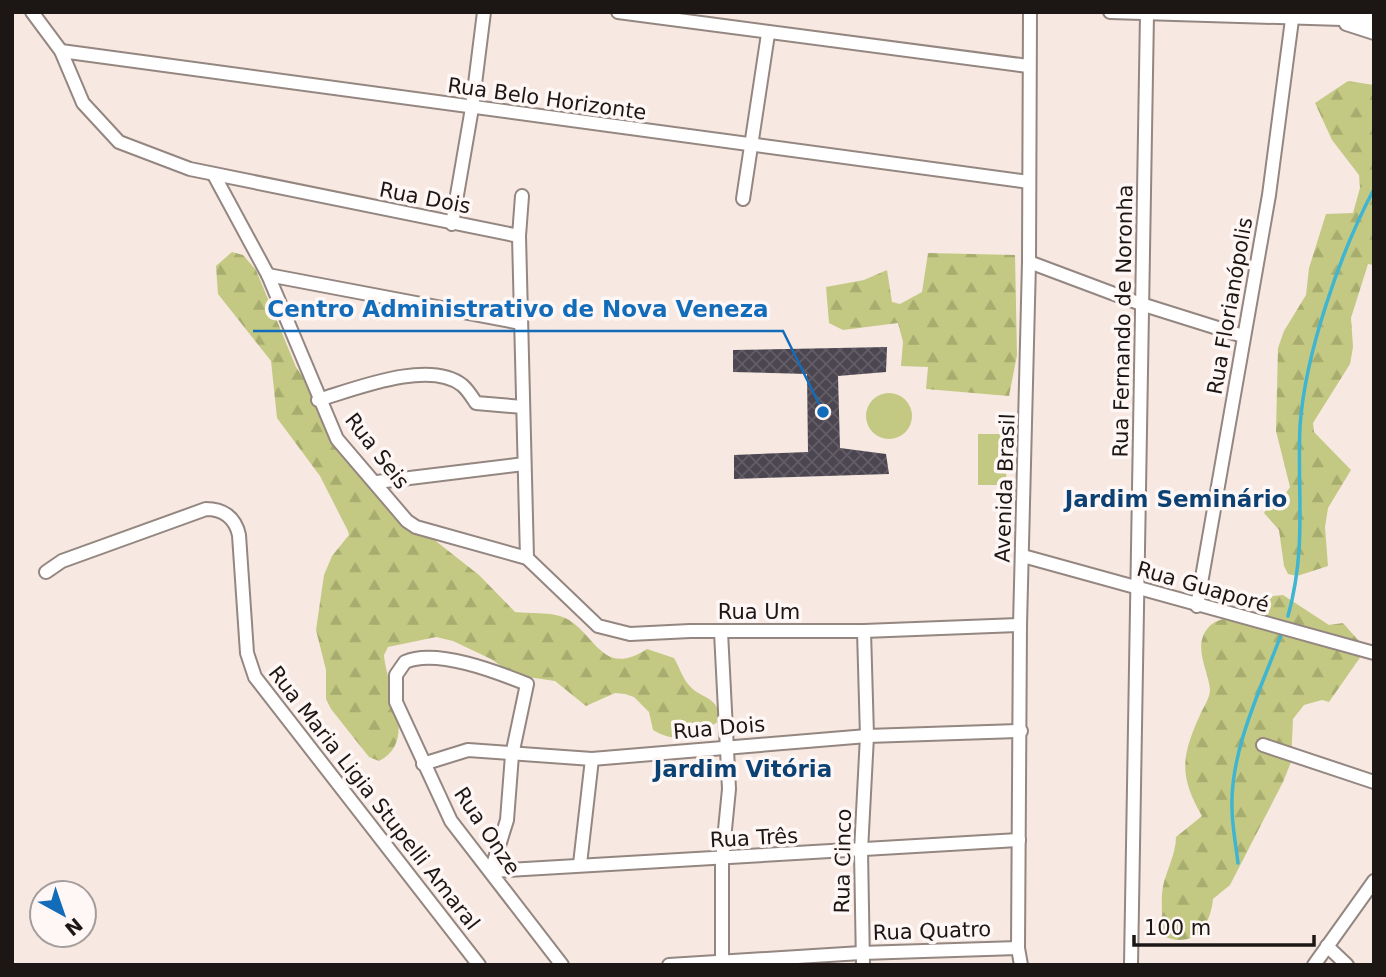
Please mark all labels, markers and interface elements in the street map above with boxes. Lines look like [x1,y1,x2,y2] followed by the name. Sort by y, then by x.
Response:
[446,73,648,125] street label: Rua Belo Horizonte
[377,177,473,219] street label: Rua Dois
[1109,184,1137,458] street label: Rua Fernando de Noronha
[1203,216,1257,396] street label: Rua Florianópolis
[253,287,783,331] callout: Centro Administrativo de Nova Veneza
[267,296,769,322] text: Centro Administrativo de Nova Veneza
[340,408,414,494] street label: Rua Seis
[990,413,1020,563] street label: Avenida Brasil
[1063,486,1287,512] district label: Jardim Seminário
[1134,557,1272,617] street label: Rua Guaporé
[718,600,800,624] street label: Rua Um
[264,661,484,935] street label: Rua Maria Ligia Stupelli Amaral
[672,712,766,744] street label: Rua Dois
[652,756,832,782] district label: Jardim Vitória
[449,783,525,879] street label: Rua Onze
[830,808,856,914] street label: Rua Cinco
[709,824,799,852] street label: Rua Três
[28,879,98,949] north arrow
[1134,904,1314,948] scale bar
[61,913,87,941] text: N
[1144,916,1211,940] text: 100 m
[872,917,992,945] street label: Rua Quatro

